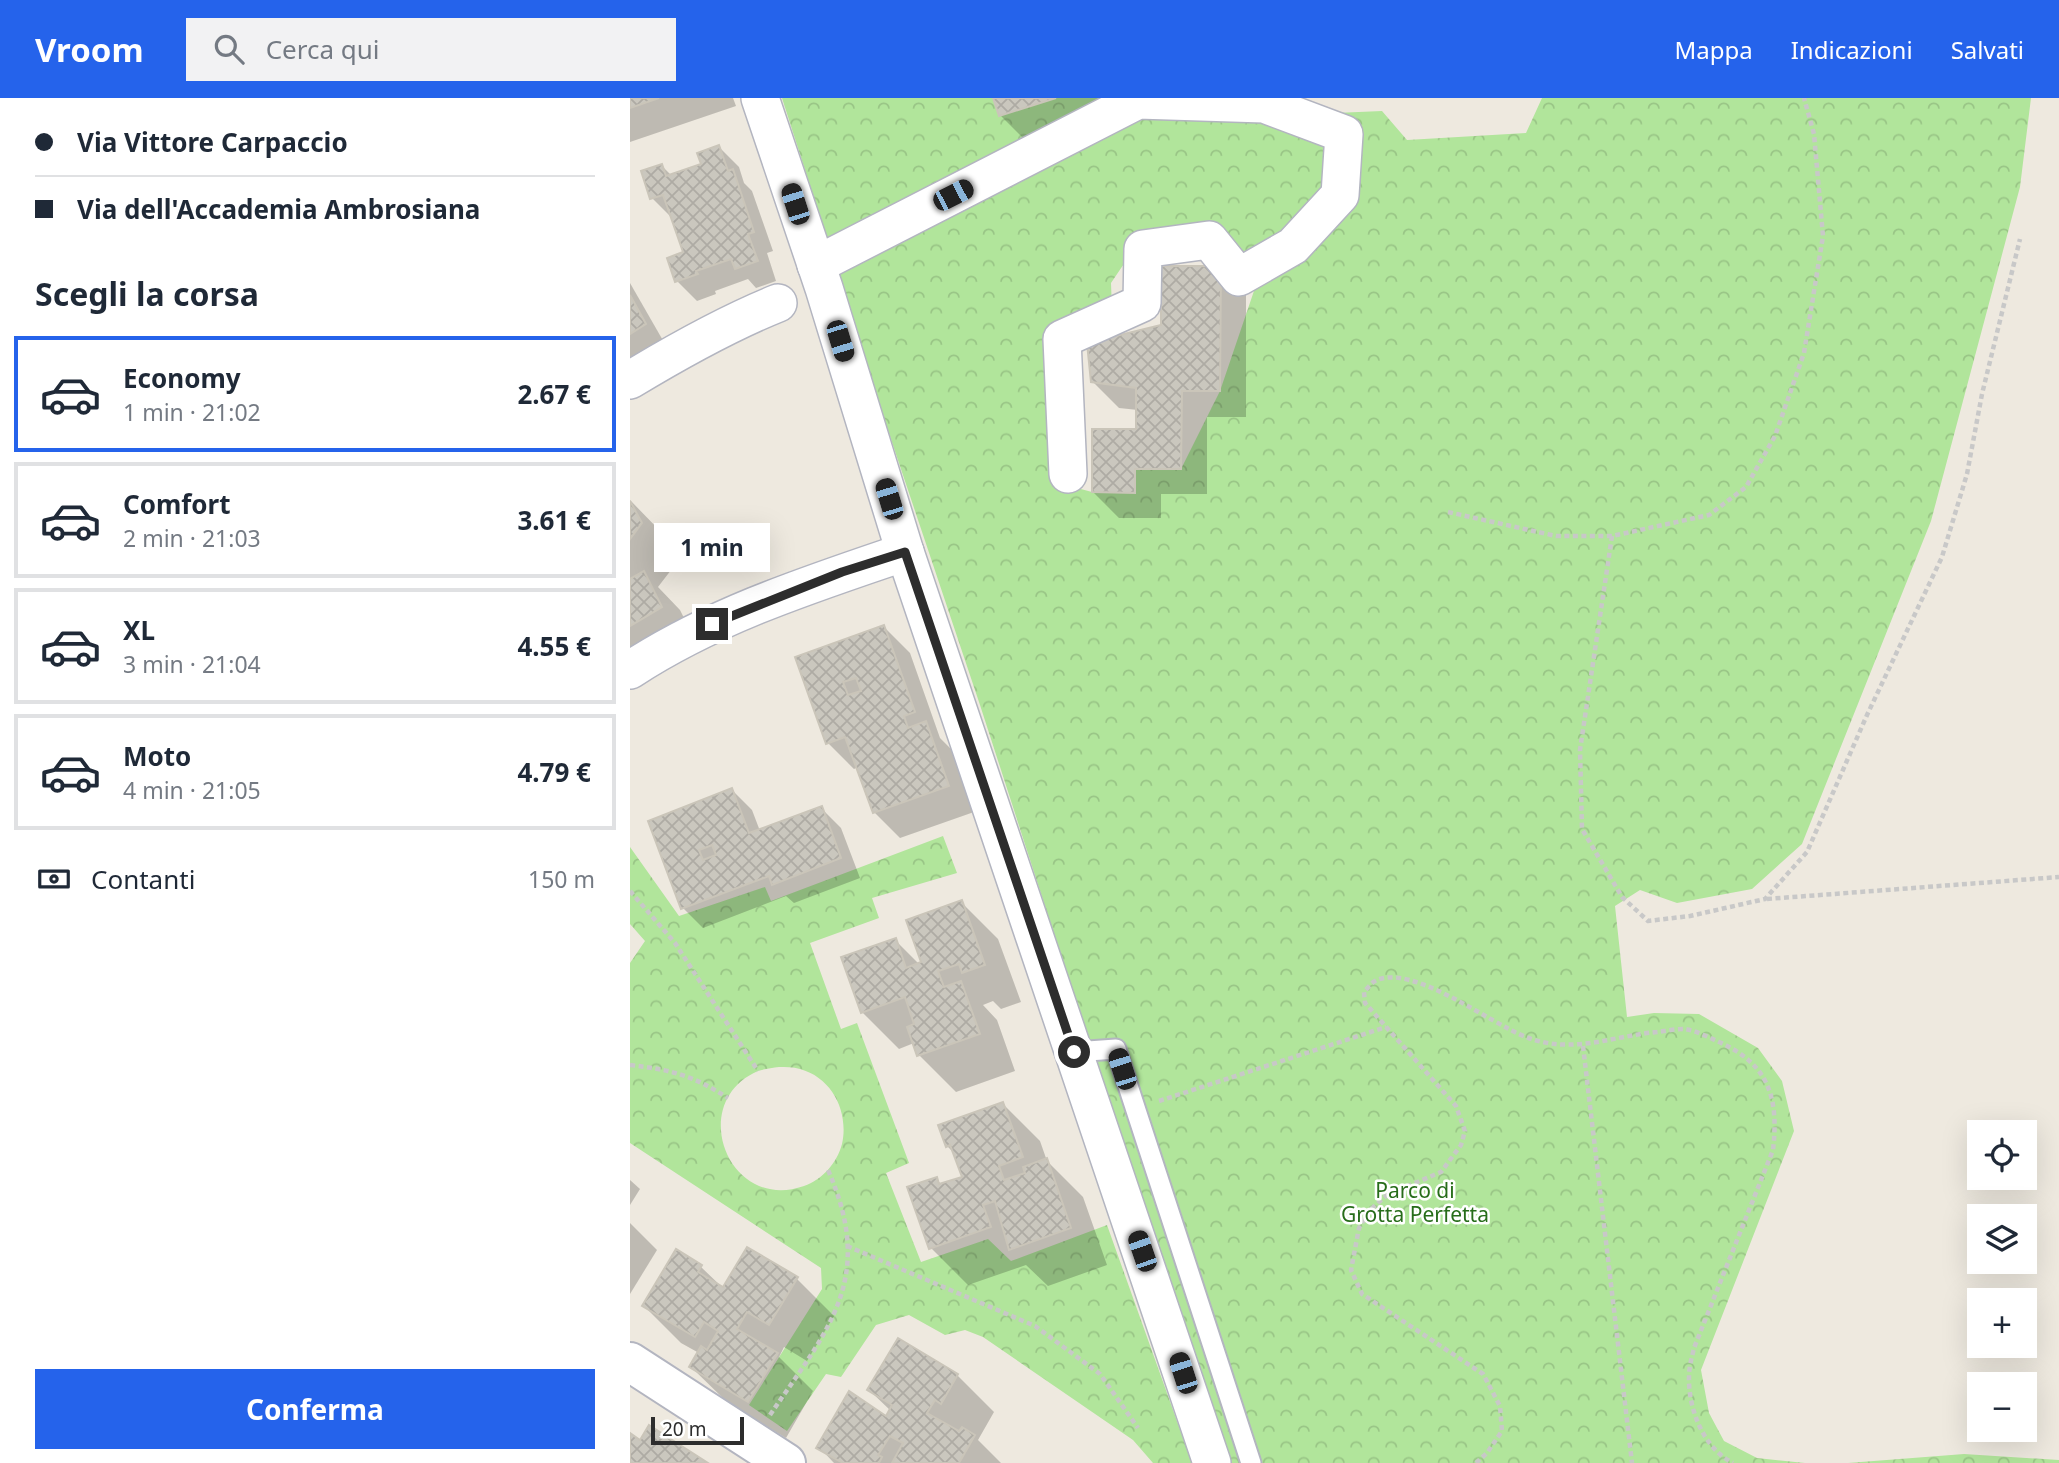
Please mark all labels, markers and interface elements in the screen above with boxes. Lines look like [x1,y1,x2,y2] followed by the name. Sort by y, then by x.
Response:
[186,18,676,81] search box
[35,27,144,72] text: Vroom
[210,30,248,68] icon: search
[266,31,380,67] text: Cerca qui
[1675,33,1753,66] text: Mappa
[1791,33,1913,66] text: Indicazioni
[1951,33,2024,66] text: Salvati
[77,124,348,160] text: Via Vittore Carpaccio
[930,176,977,214] car
[779,181,812,227] car
[77,191,480,227] text: Via dell'Accademia Ambrosiana
[35,272,259,315] text: Scegli la corsa
[824,318,857,364] car
[123,360,241,396] text: Economy
[39,363,102,426] icon: car
[517,376,591,412] text: 2.67 €
[123,396,261,428] text: 1 min · 21:02
[873,476,906,522] car
[123,486,231,522] text: Comfort
[39,489,102,552] icon: car
[517,502,591,538] text: 3.61 €
[123,522,261,554] text: 2 min · 21:03
[654,522,770,572] callout: 1 min
[680,531,744,563] text: 1 min
[696,608,728,640] route end
[123,612,155,648] text: XL
[39,615,102,678] icon: car
[517,628,591,664] text: 4.55 €
[123,648,261,680] text: 3 min · 21:04
[123,738,191,774] text: Moto
[39,741,102,804] icon: car
[517,754,591,790] text: 4.79 €
[123,774,261,806] text: 4 min · 21:05
[35,860,73,898] icon: cash
[91,861,195,897] text: Contanti
[528,863,595,895] text: 150 m
[1058,1036,1090,1068] route start
[1106,1046,1139,1092] car
[1967,1120,2037,1442] map controls
[1967,1120,2037,1190] button: locate
[1341,1176,1489,1228] park label: Parco di Grotta Perfetta
[1967,1204,2037,1274] button: layers
[1126,1228,1159,1274] car
[1967,1288,2037,1358] button: +
[1167,1350,1200,1396] car
[35,1369,595,1449] button: Conferma
[1967,1372,2037,1442] button: −
[651,1414,744,1446] scale bar
[662,1416,706,1442] text: 20 m

